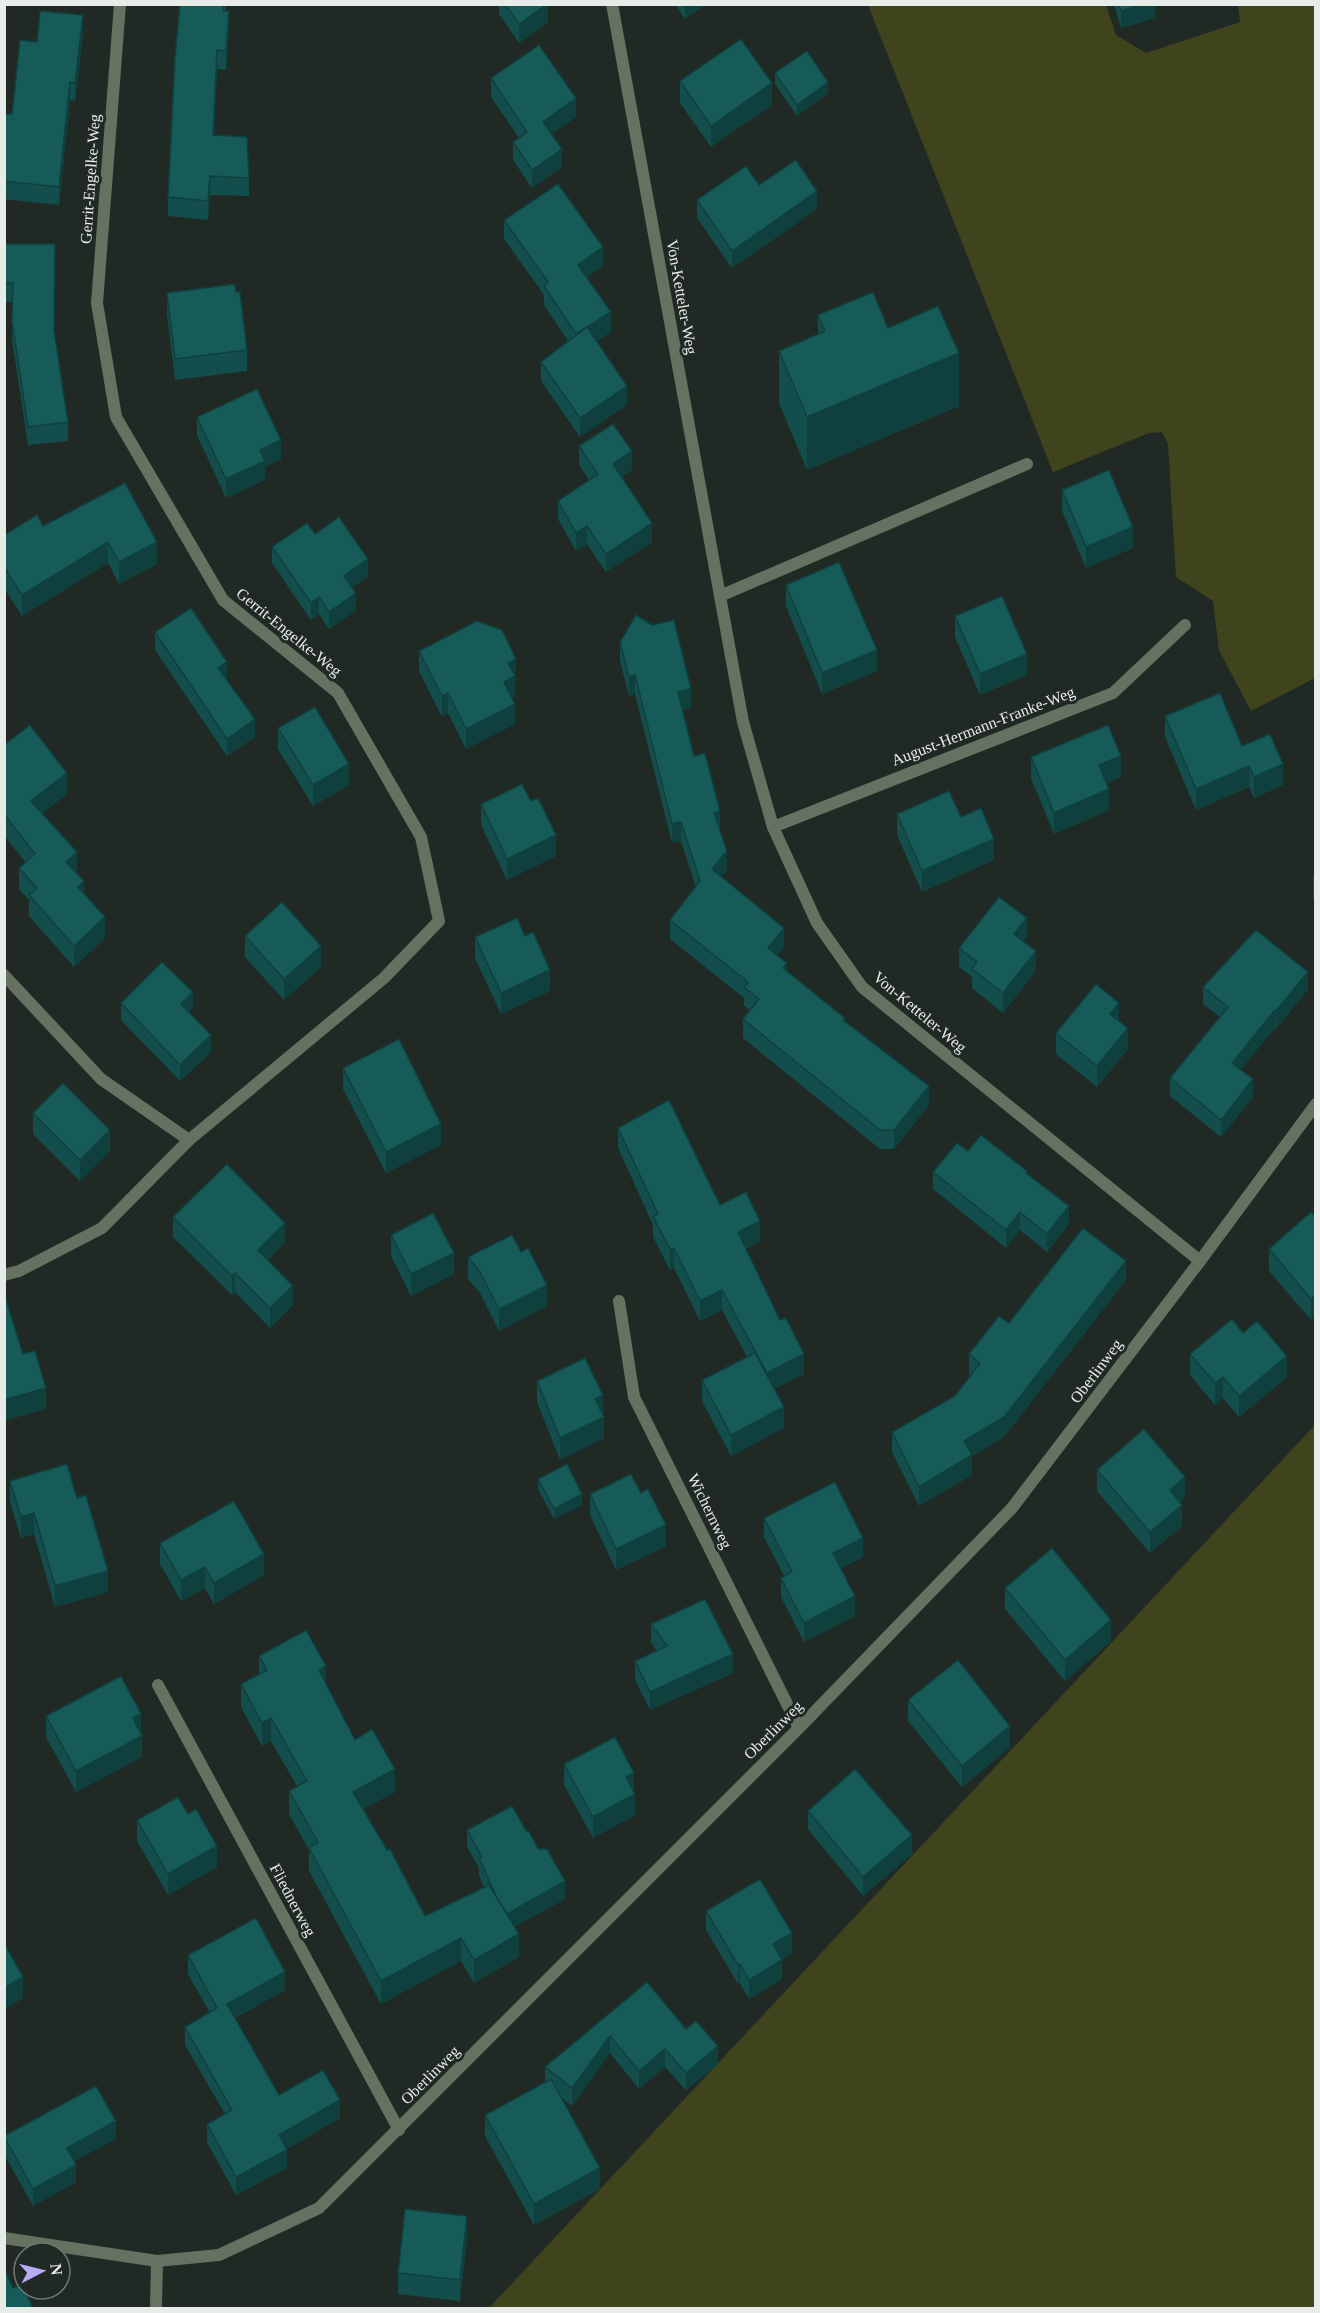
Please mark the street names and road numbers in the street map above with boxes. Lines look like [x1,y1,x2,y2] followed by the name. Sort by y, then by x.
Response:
[77,113,104,245] street label: Gerrit-Engelke-Weg
[663,238,700,356] street label: Von-Ketteler-Weg
[232,584,345,680] street label: Gerrit-Engelke-Weg
[889,683,1077,770] street label: August-Hermann-Franke-Weg
[869,968,970,1057] street label: Von-Ketteler-Weg
[1066,1336,1126,1407] street label: Oberlinweg
[684,1471,735,1552] street label: Wichernweg
[740,1697,806,1763] street label: Oberlinweg
[266,1861,319,1940] street label: Fliednerweg
[397,2042,463,2108] street label: Oberlinweg

